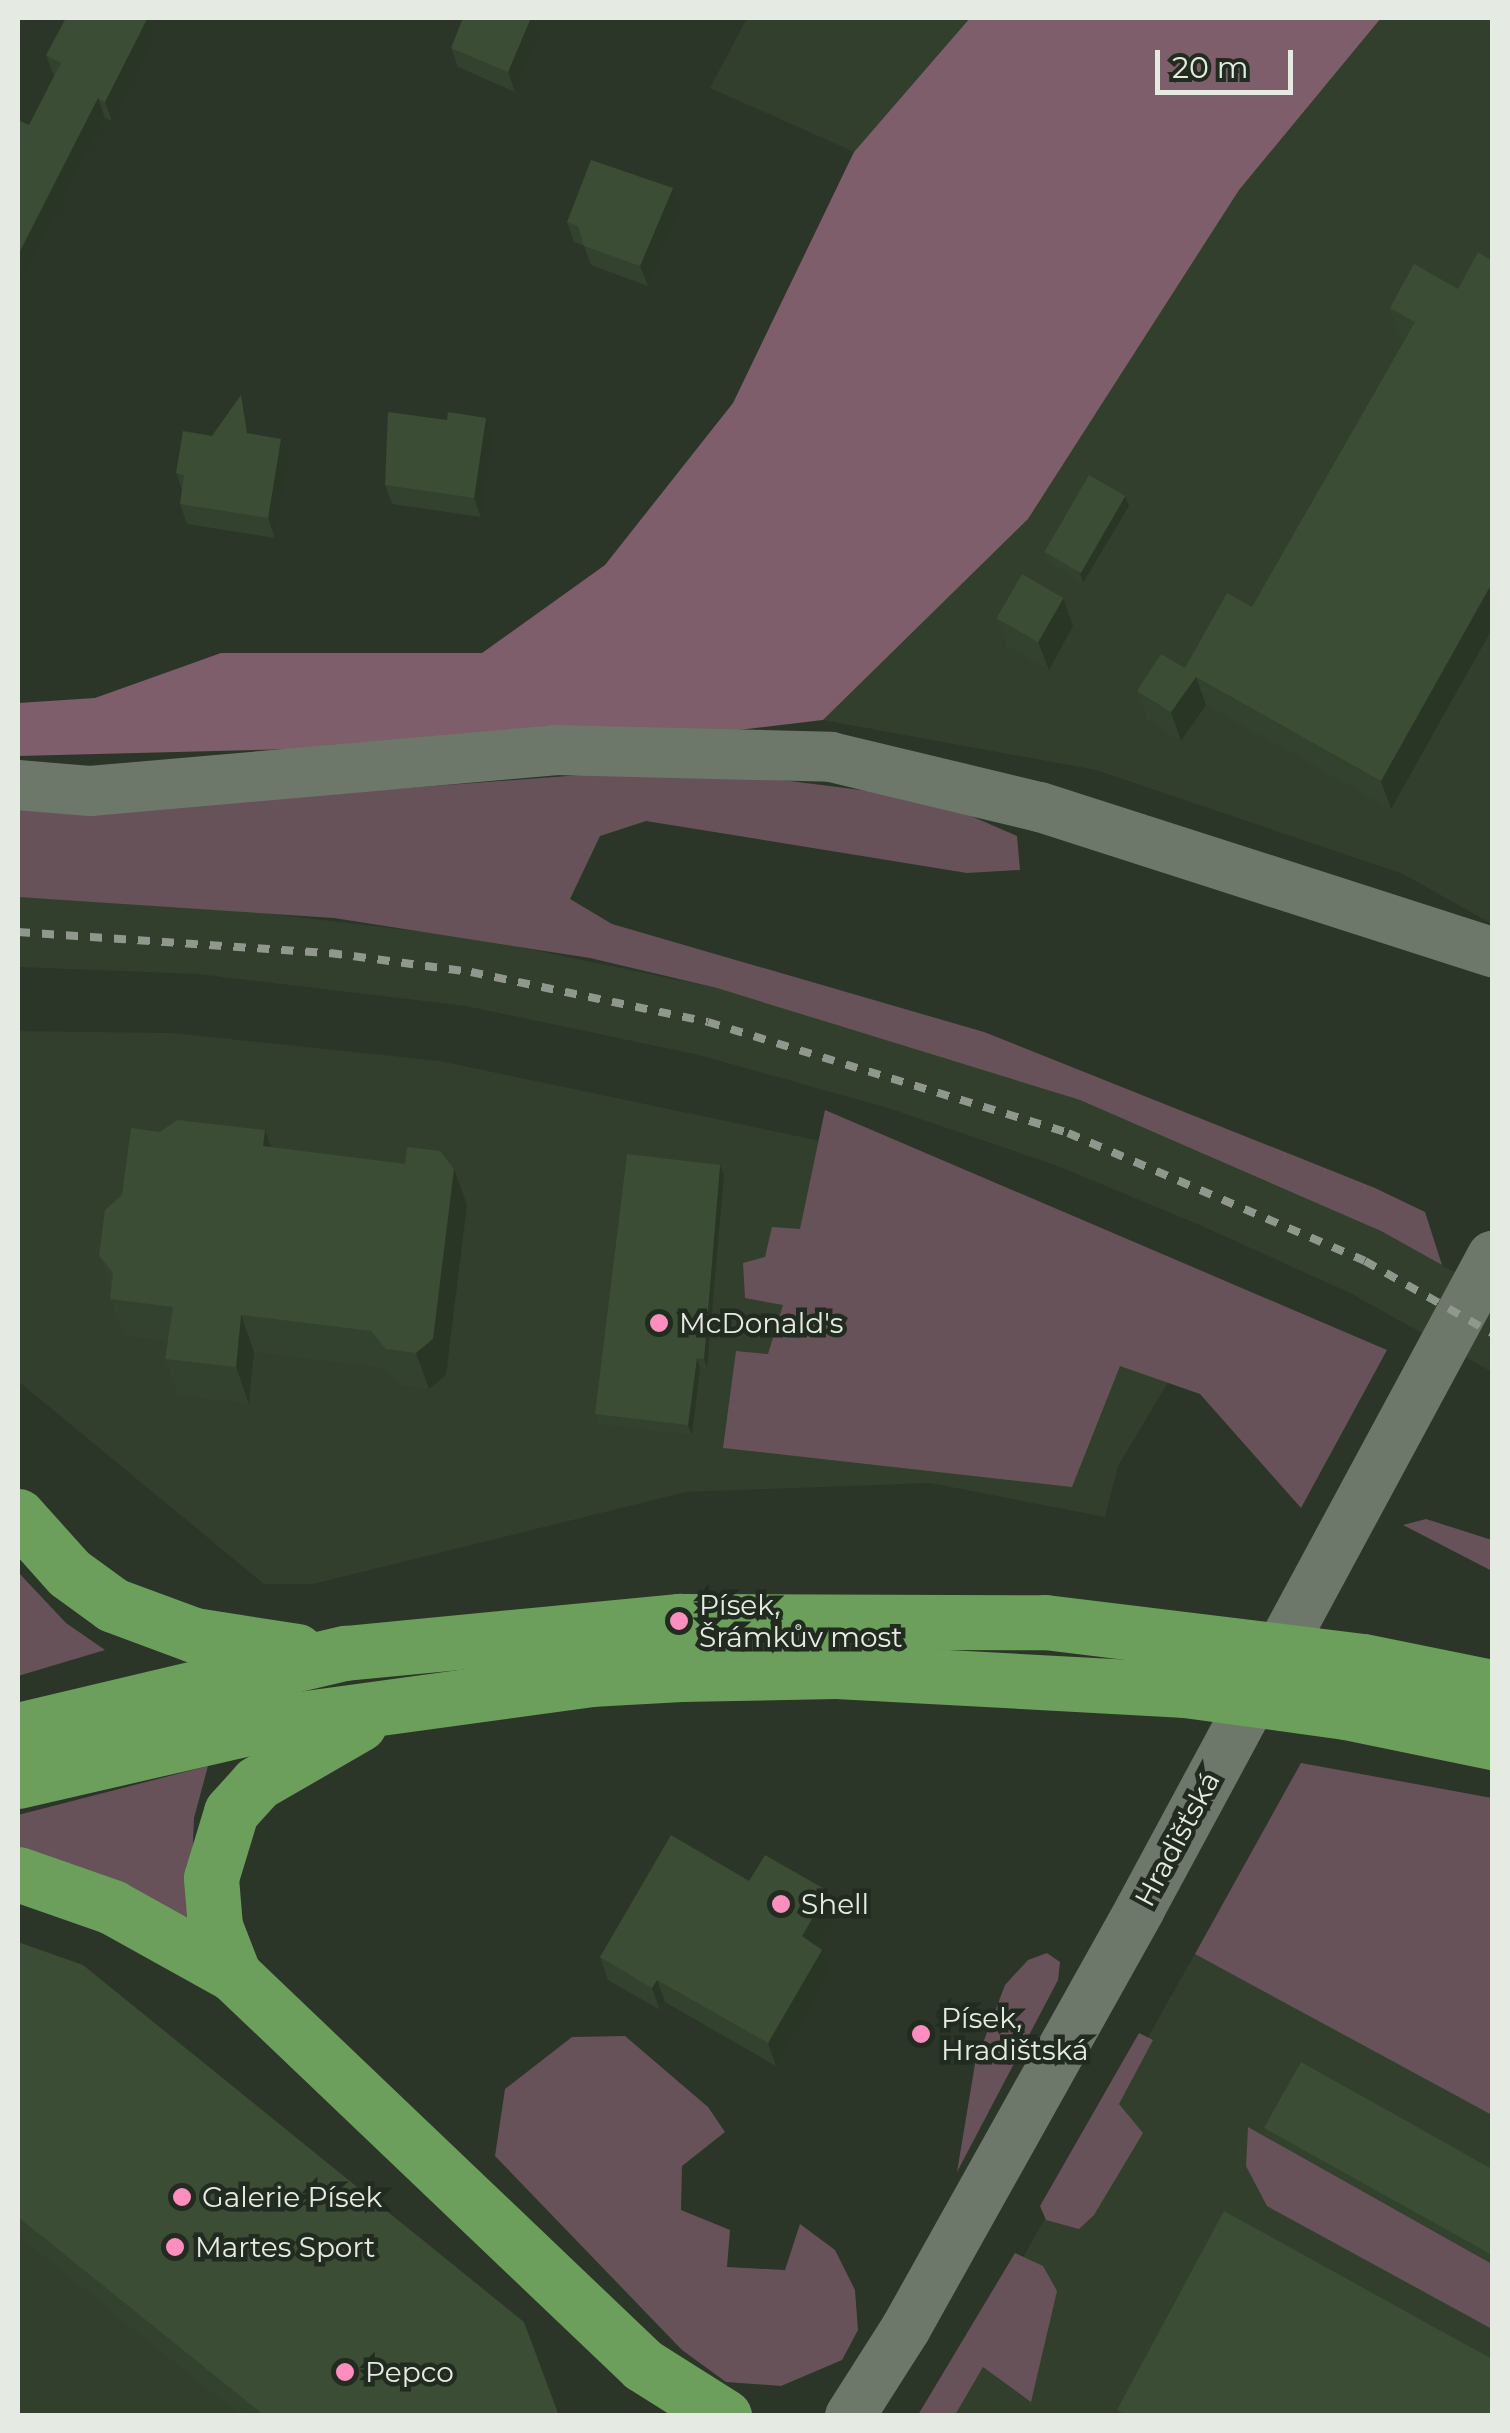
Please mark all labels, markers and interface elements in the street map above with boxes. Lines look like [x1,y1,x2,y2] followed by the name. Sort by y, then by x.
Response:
[1160,30,1298,92] scale bar
[1172,49,1249,86] text: 20 m
[679,1306,843,1340] place label: McDonald's
[648,1312,670,1334] marker: McDonald's
[699,1588,903,1654] place label: Písek, Šrámkův most
[668,1610,690,1632] marker: Písek, Šrámkův most
[1128,1766,1226,1912] street label: Hradišťská
[801,1887,869,1921] place label: Shell
[770,1893,792,1915] marker: Shell
[941,2001,1089,2067] place label: Písek, Hradištská
[910,2023,932,2045] marker: Písek, Hradištská
[202,2180,382,2214] place label: Galerie Písek
[171,2186,193,2208] marker: Galerie Písek
[195,2230,375,2264] place label: Martes Sport
[164,2236,186,2258] marker: Martes Sport
[365,2355,454,2389] place label: Pepco
[334,2361,356,2383] marker: Pepco

